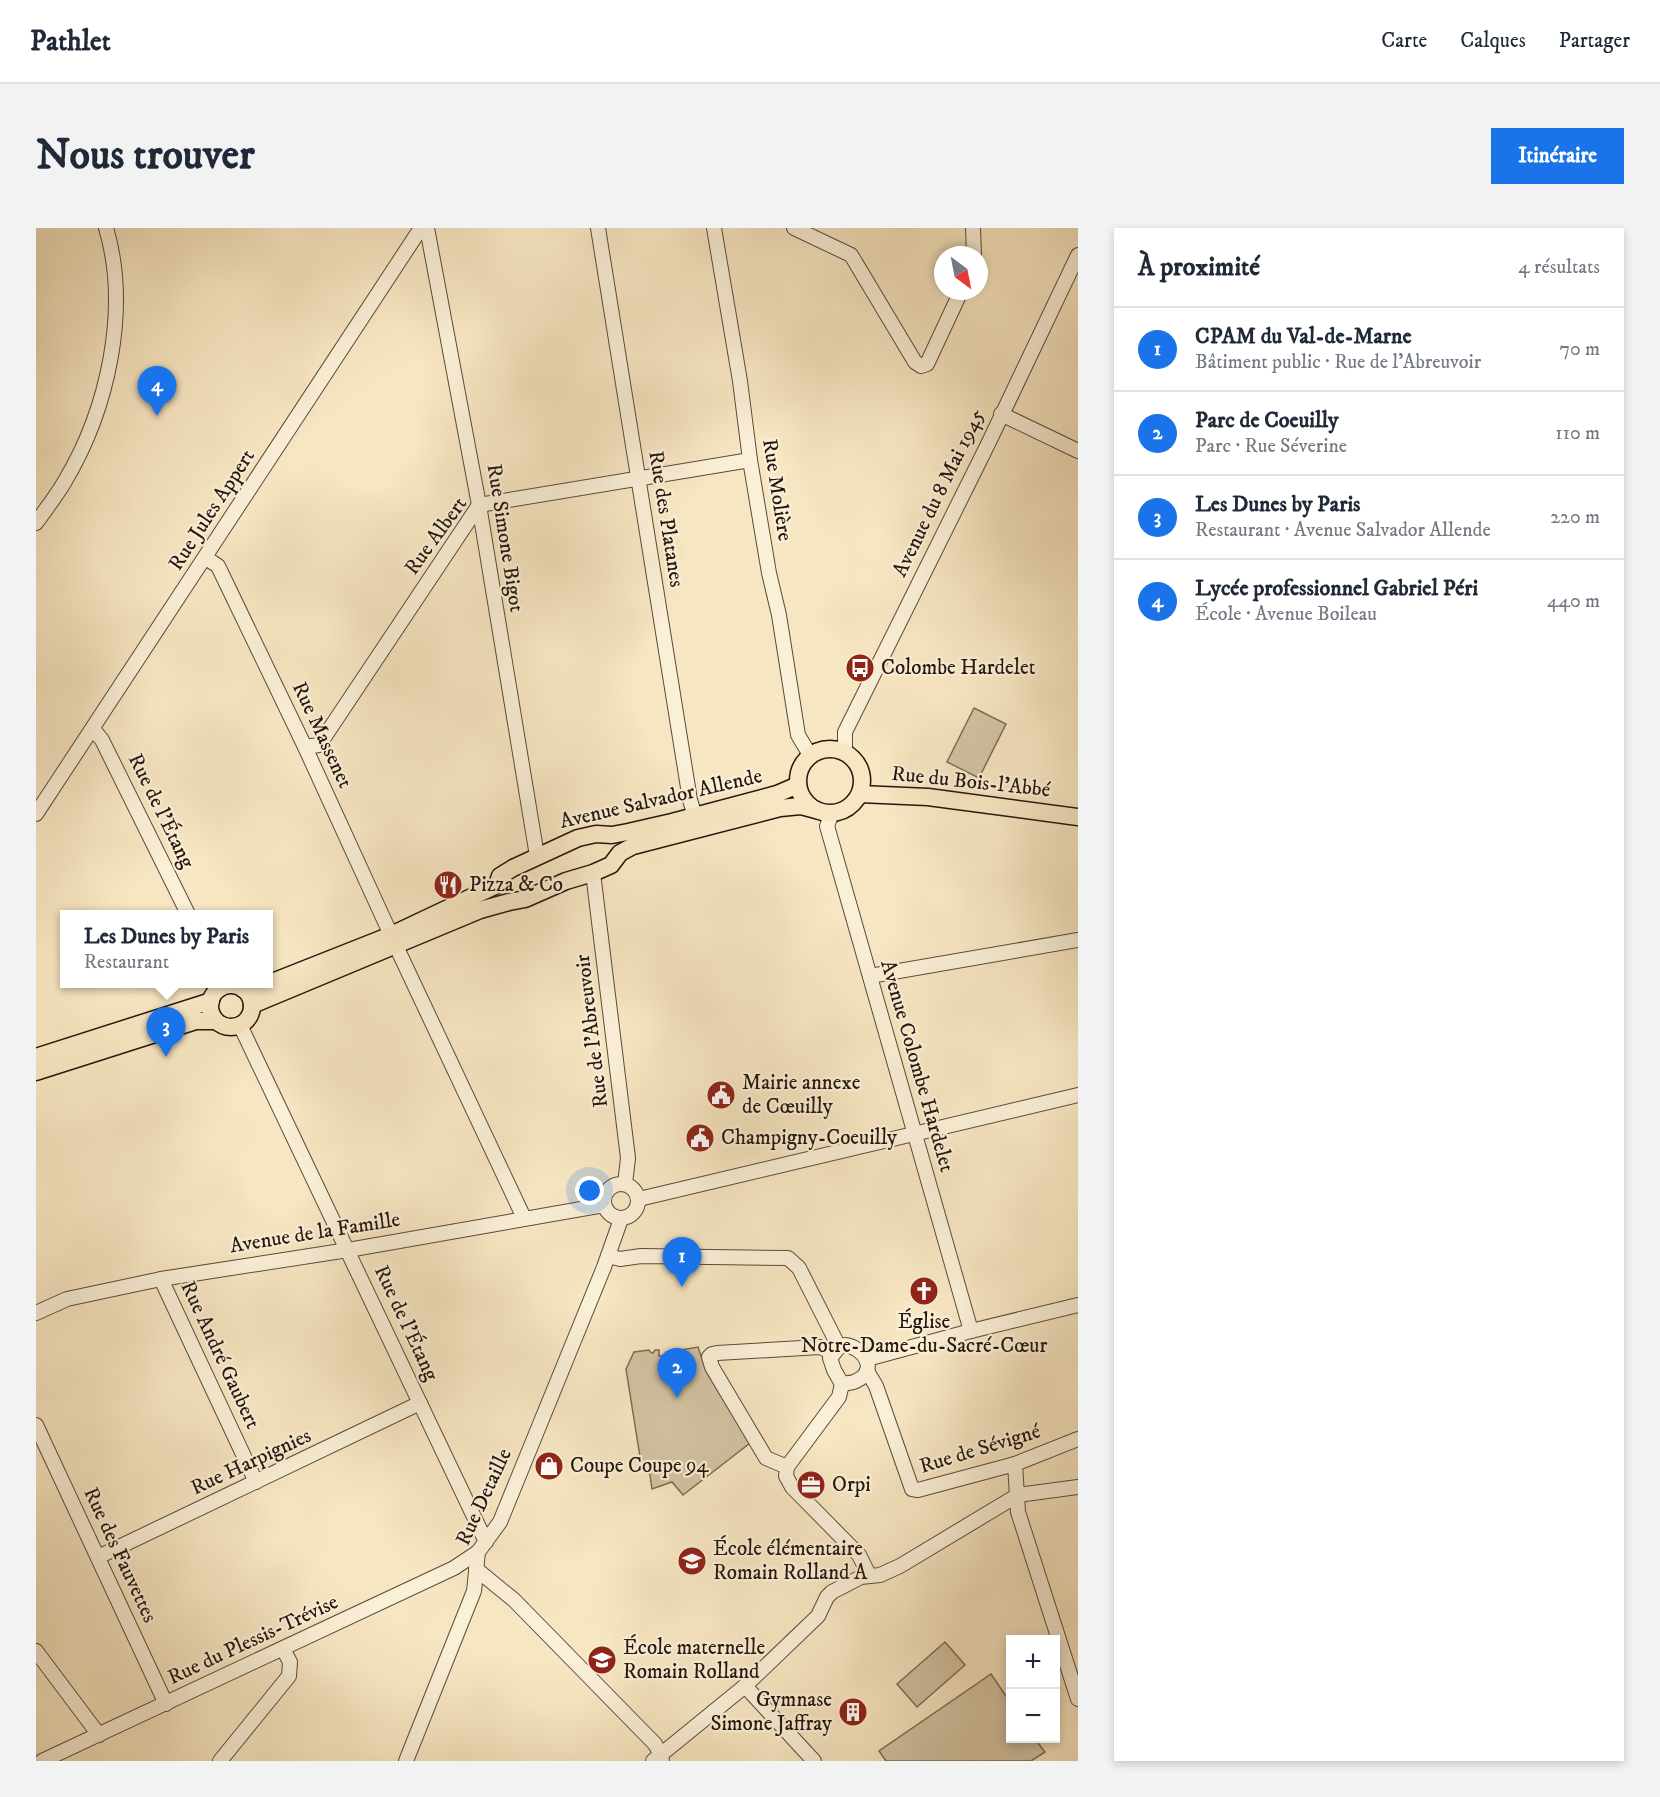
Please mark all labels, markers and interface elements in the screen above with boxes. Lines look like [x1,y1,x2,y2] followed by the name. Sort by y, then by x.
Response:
[30,24,111,59] text: Pathlet
[1381,28,1427,54] text: Carte
[1460,28,1526,54] text: Calques
[1559,28,1630,54] text: Partager
[1491,128,1624,184] button: Itinéraire
[36,130,255,182] text: Nous trouver
[934,246,988,300] north arrow
[1138,251,1260,284] text: À proximité
[1518,255,1600,280] text: 4 résultats
[1195,323,1412,350] text: CPAM du Val-de-Marne
[1154,337,1161,362] text: 1
[1559,337,1600,362] text: 70 m
[1195,350,1481,375] text: Bâtiment public · Rue de l'Abreuvoir
[138,366,176,416] pin: 4
[887,405,991,581] street label: Avenue du 8 Mai 1945
[1195,407,1338,434] text: Parc de Coeuilly
[1153,421,1162,446] text: 2
[1555,421,1600,446] text: 110 m
[1195,434,1347,459] text: Parc · Rue Séverine
[756,437,798,543] street label: Rue Molière
[163,444,261,576] street label: Rue Jules Appert
[642,449,690,589] street label: Rue des Platanes
[480,462,530,614] street label: Rue Simone Bigot
[1195,491,1360,518] text: Les Dunes by Paris
[399,492,473,580] street label: Rue Albert
[1154,505,1161,530] text: 3
[1550,505,1600,530] text: 220 m
[1195,518,1491,543] text: Restaurant · Avenue Salvador Allende
[1195,575,1478,602] text: Lycée professionnel Gabriel Péri
[1152,589,1163,614] text: 4
[1547,589,1600,614] text: 440 m
[1195,602,1377,627] text: École · Avenue Boileau
[844,652,876,684] bus stop icon: Colombe Hardelet
[881,655,1036,681] place label: Colombe Hardelet
[286,678,358,793] street label: Rue Massenet
[122,749,201,873] street label: Rue de l'Étang
[890,761,1052,803] street label: Rue du Bois-l'Abbé
[557,763,765,835] street label: Avenue Salvador Allende
[432,869,464,901] restaurant icon: Pizza & Co
[469,872,563,898] place label: Pizza & Co
[60,910,273,988] popup
[84,923,249,950] text: Les Dunes by Paris
[84,950,169,975] text: Restaurant
[570,953,614,1109] street label: Rue de l'Abreuvoir
[874,957,960,1175] street label: Avenue Colombe Hardelet
[146,1008,186,1057] pin: 3
[742,1070,861,1120] place label: Mairie annexe de Cœuilly
[705,1079,737,1111] public building icon: Mairie annexe de Cœuilly
[684,1122,716,1154] public building icon: Champigny-Coeuilly
[721,1125,898,1151] place label: Champigny-Coeuilly
[575,1176,604,1205] your location
[228,1207,402,1259] street label: Avenue de la Famille
[662,1238,702,1287] pin: 1
[368,1261,445,1386] street label: Rue de l'Étang
[908,1275,940,1307] church icon: Église Notre-Dame-du-Sacré-Cœur
[174,1277,266,1433] street label: Rue André Gaubert
[801,1308,1047,1359] place label: Église Notre-Dame-du-Sacré-Cœur
[658,1348,696,1398] pin: 2
[916,1418,1044,1480] street label: Rue de Sévigné
[187,1423,315,1501] street label: Rue Harpignies
[450,1444,518,1550] street label: Rue Detaille
[533,1450,565,1482] shop icon: Coupe Coupe 94
[570,1453,710,1479] place label: Coupe Coupe 94
[795,1469,827,1501] office icon: Orpi
[832,1472,871,1498] place label: Orpi
[77,1483,163,1627] street label: Rue des Fauvettes
[713,1535,868,1586] place label: École élémentaire Romain Rolland A
[676,1545,708,1577] school or university icon: École élémentaire Romain Rolland A
[164,1589,343,1691] street label: Rue du Plessis-Trévise
[623,1634,766,1685] place label: École maternelle Romain Rolland
[1006,1635,1060,1743] map controls
[1006,1635,1060,1689] button: +
[586,1644,618,1676] school or university icon: École maternelle Romain Rolland
[710,1687,833,1737] place label: Gymnase Simone Jaffray
[1006,1689,1060,1743] button: −
[837,1696,869,1728] building icon: Gymnase Simone Jaffray

